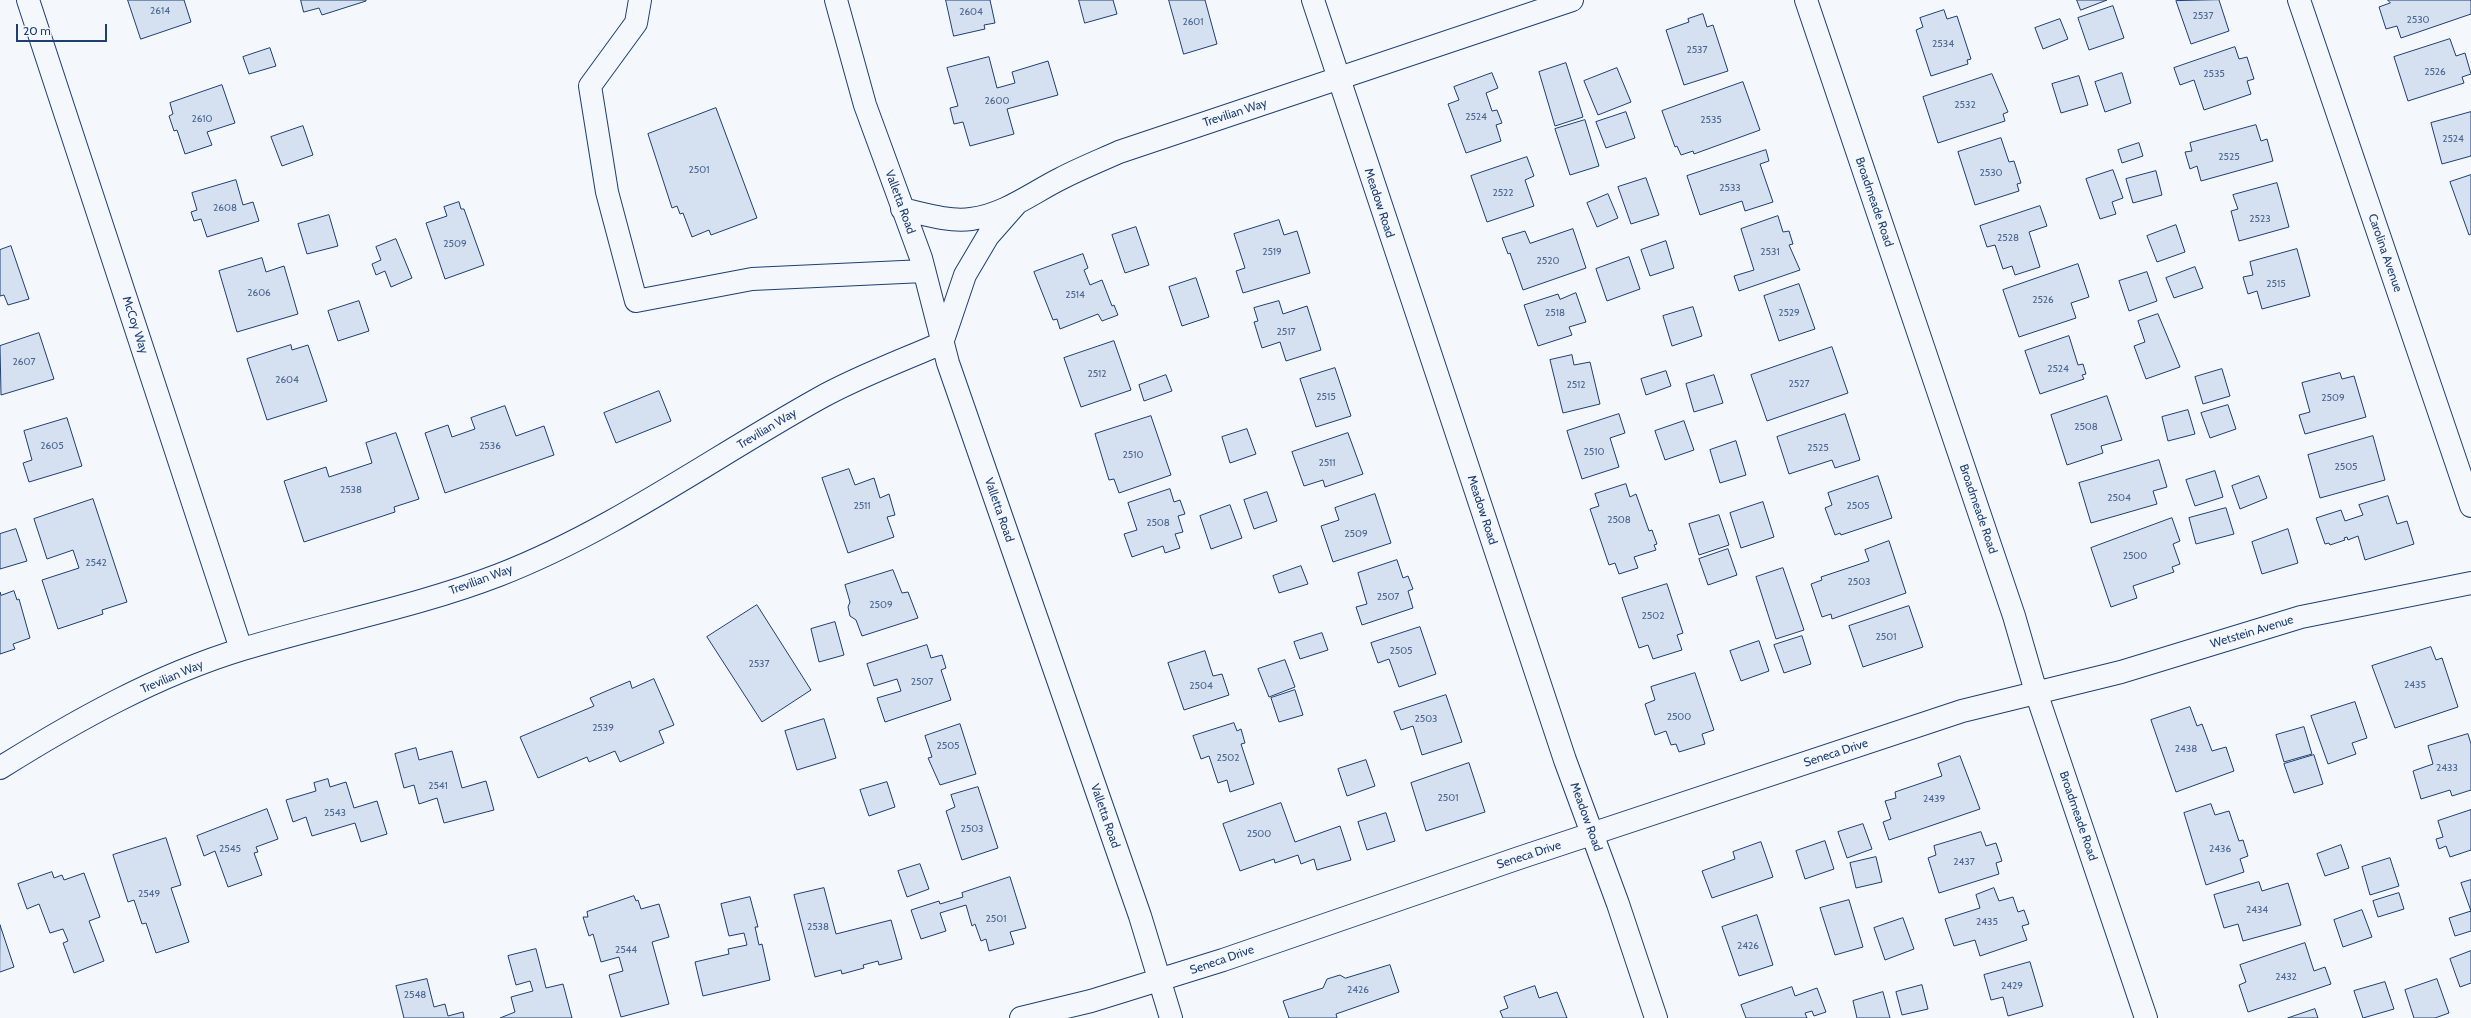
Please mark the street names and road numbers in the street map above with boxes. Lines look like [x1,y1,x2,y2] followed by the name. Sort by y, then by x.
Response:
[1201,96,1269,130] street label: Trevilian Way
[1852,155,1896,249] street label: Broadmeade Road
[1361,166,1397,240] street label: Meadow Road
[882,168,918,236] street label: Valletta Road
[2365,212,2405,294] street label: Carolina Avenue
[119,294,151,356] street label: McCoy Way
[735,406,799,452] street label: Trevilian Way
[1956,462,2000,556] street label: Broadmeade Road
[1464,473,1500,547] street label: Meadow Road
[981,476,1017,544] street label: Valletta Road
[447,562,515,598] street label: Trevilian Way
[2209,613,2295,651] street label: Wetstein Avenue
[139,657,205,697] street label: Trevilian Way
[1802,736,1870,770] street label: Seneca Drive
[2056,769,2100,863] street label: Broadmeade Road
[1567,781,1605,853] street label: Meadow Road
[1087,782,1123,850] street label: Valletta Road
[1495,838,1563,872] street label: Seneca Drive
[1188,942,1256,978] street label: Seneca Drive

